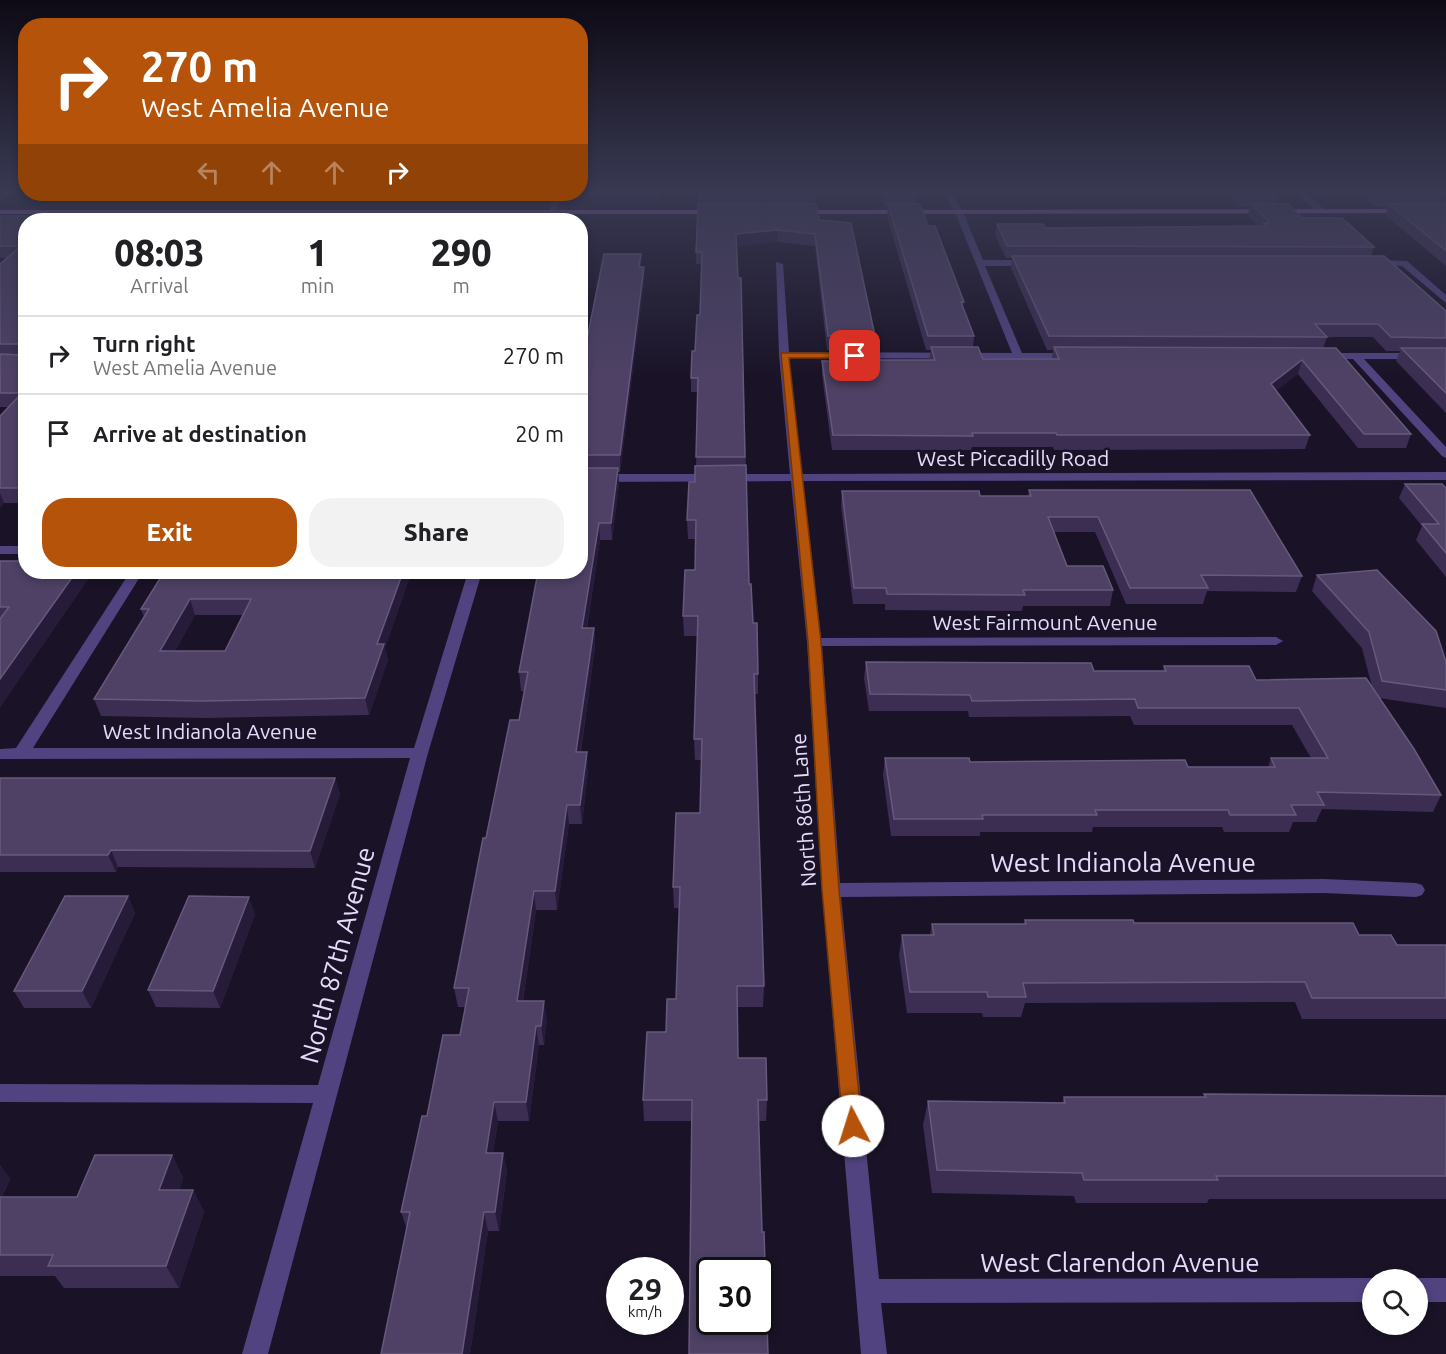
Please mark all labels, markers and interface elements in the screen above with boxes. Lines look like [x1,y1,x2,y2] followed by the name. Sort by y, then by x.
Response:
[42,42,120,120] icon: right
[141,43,258,90] text: 270 m
[141,92,389,122] text: West Amelia Avenue
[192,156,225,189] icon: left
[255,156,288,189] icon: ahead
[318,156,351,189] icon: ahead
[381,156,414,189] icon: right
[114,232,204,273] text: 08:03
[307,232,328,273] text: 1
[431,232,492,273] text: 290
[130,274,189,297] text: Arrival
[301,274,334,297] text: min
[453,274,470,297] text: m
[829,330,880,381] pin
[93,331,195,356] text: Turn right
[42,339,75,372] icon: right
[838,339,871,372] icon: arrive
[503,343,564,368] text: 270 m
[93,356,277,379] text: West Amelia Avenue
[42,417,75,450] icon: arrive
[93,421,307,446] text: Arrive at destination
[515,421,564,446] text: 20 m
[917,446,1109,470] street label: West Piccadilly Road
[42,498,297,567] button: Exit
[309,498,564,567] button: Share
[932,610,1158,634] street label: West Fairmount Avenue
[103,719,317,743] street label: West Indianola Avenue
[786,732,820,888] street label: North 86th Lane
[294,844,380,1066] street label: North 87th Avenue
[990,848,1256,877] street label: West Indianola Avenue
[821,1094,885,1158] position arrow
[980,1248,1260,1277] street label: West Clarendon Avenue
[696,1257,774,1335] speed limit sign: 30
[1362,1269,1428,1335] map controls
[1362,1269,1428,1335] button: search
[628,1272,662,1306] text: 29
[628,1303,662,1320] text: km/h

